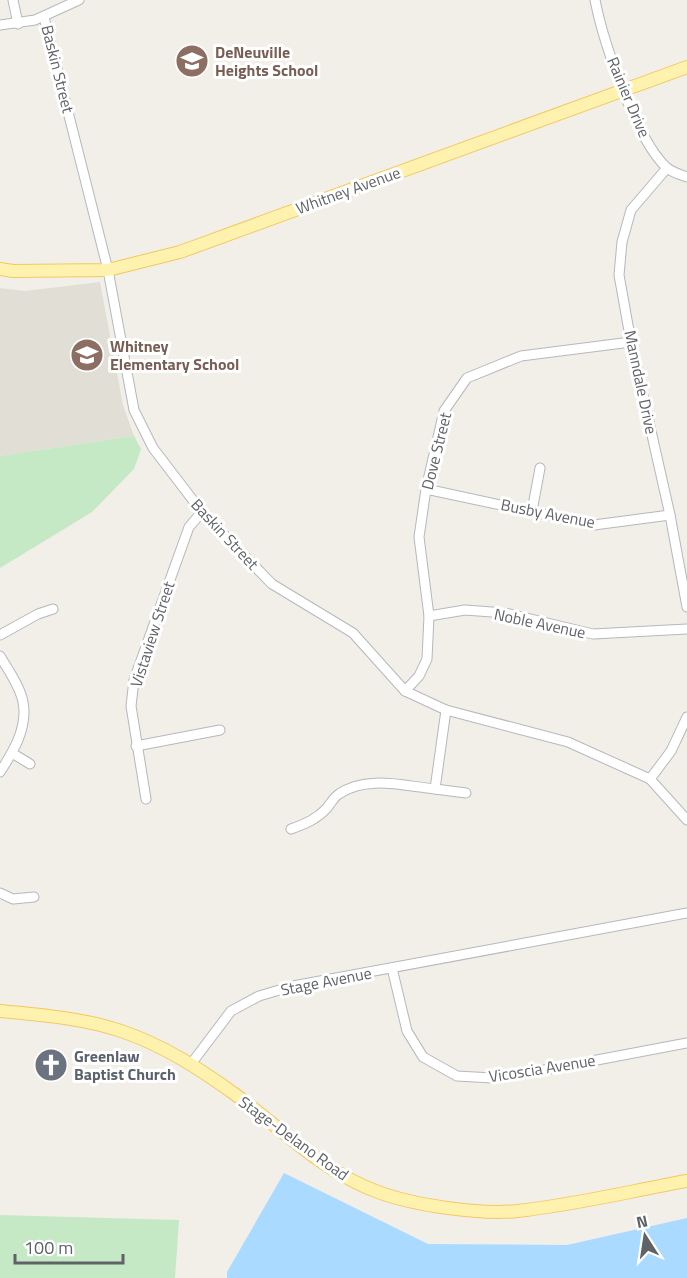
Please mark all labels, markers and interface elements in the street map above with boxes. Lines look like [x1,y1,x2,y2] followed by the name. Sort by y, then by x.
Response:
[35,23,81,116] street label: Baskin Street
[215,40,318,82] place label: DeNeuville Heights School
[174,43,210,79] school or university icon: DeNeuville Heights School
[601,53,657,141] street label: Rainier Drive
[292,160,404,220] street label: Whitney Avenue
[618,328,664,436] street label: Manndale Drive
[110,334,239,376] place label: Whitney Elementary School
[69,337,105,373] school or university icon: Whitney Elementary School
[415,409,457,492] street label: Dove Street
[499,492,597,534] street label: Busby Avenue
[186,493,265,575] street label: Baskin Street
[124,578,181,690] street label: Vistaview Street
[492,602,588,644] street label: Noble Avenue
[279,960,373,1002] street label: Stage Avenue
[74,1044,176,1086] place label: Greenlaw Baptist Church
[33,1047,69,1083] church icon: Greenlaw Baptist Church
[487,1048,597,1088] street label: Vicoscia Avenue
[234,1090,354,1186] street label: Stage-Delano Road
[615,1206,675,1266] north arrow
[634,1208,650,1234] text: N
[15,1227,123,1265] scale bar
[24,1234,73,1261] text: 100 m

